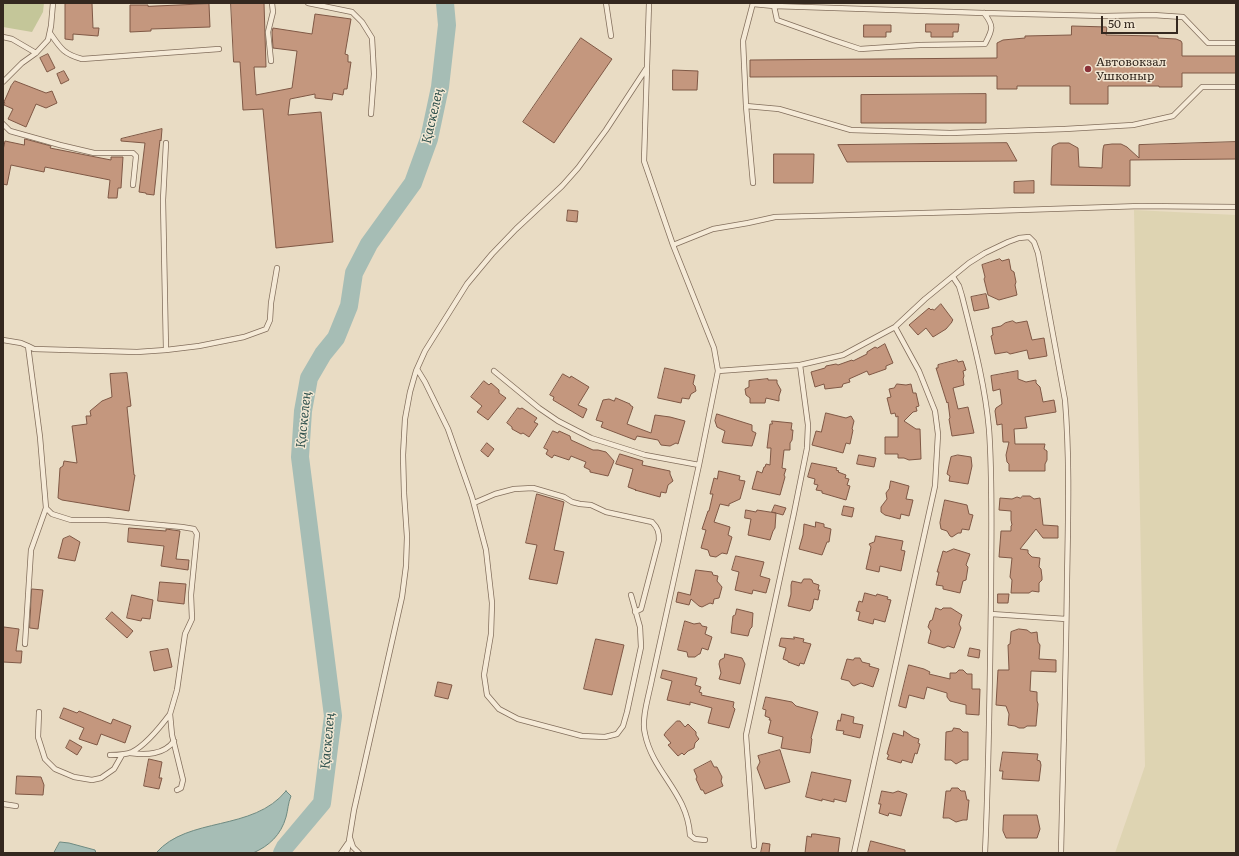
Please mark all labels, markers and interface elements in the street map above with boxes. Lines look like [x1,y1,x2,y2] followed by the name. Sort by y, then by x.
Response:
[1103,8,1180,34] scale bar
[1108,14,1135,32] text: 50 m
[1096,55,1166,83] place label: Автовокзал Ушконыр
[1083,64,1093,74] marker: Автовокзал Ушконыр
[419,87,447,145] water label: Қаскелең
[293,391,315,449] water label: Қаскелең
[318,712,338,770] water label: Қаскелең

